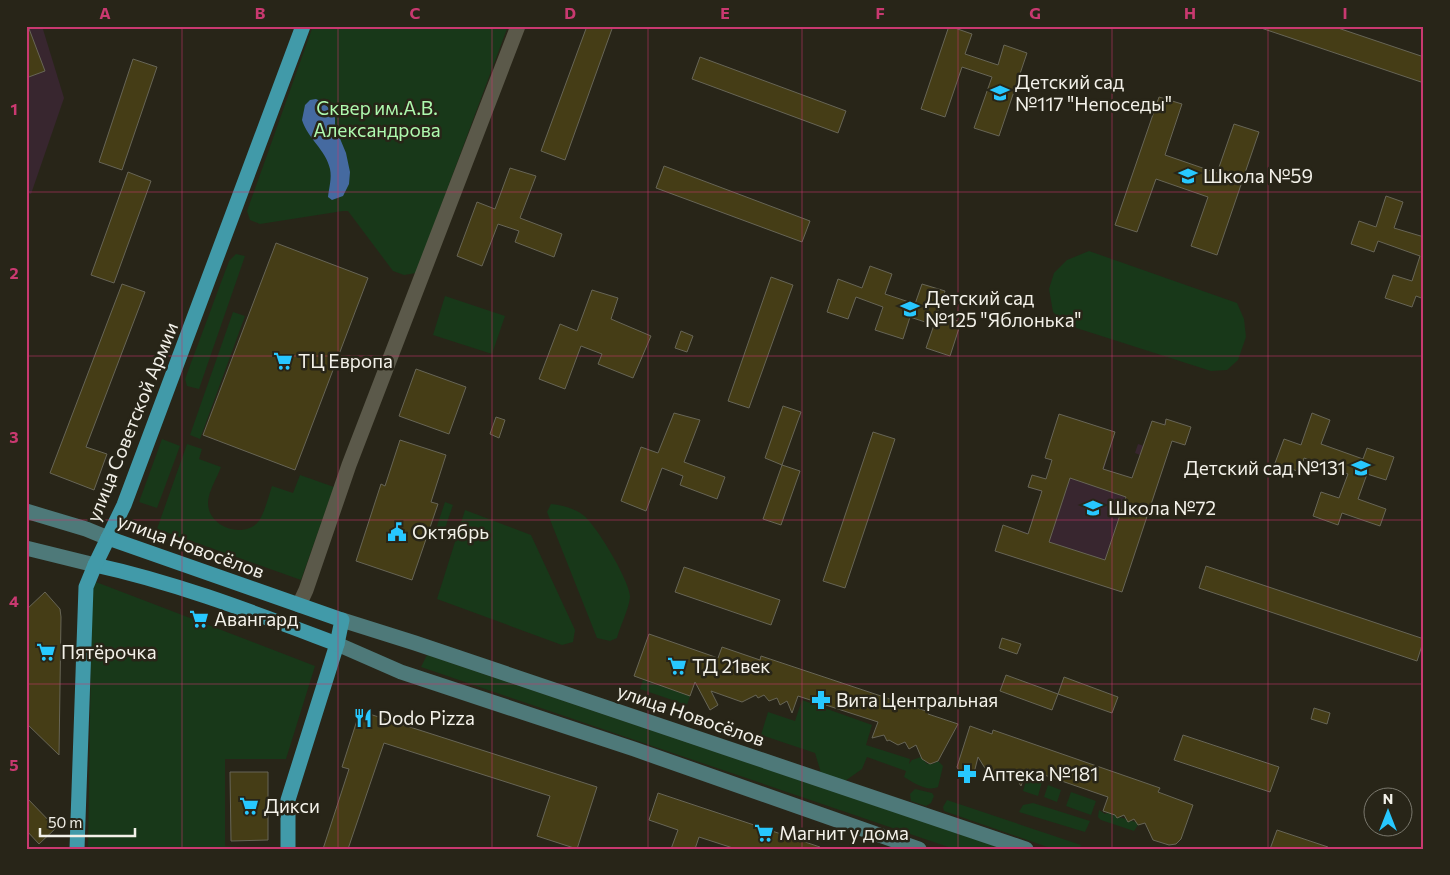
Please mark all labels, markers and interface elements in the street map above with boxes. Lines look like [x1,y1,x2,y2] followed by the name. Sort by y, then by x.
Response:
[99,3,111,22] text: A
[255,3,266,22] text: B
[410,3,421,22] text: C
[564,3,576,22] text: D
[720,3,730,22] text: E
[875,3,885,22] text: F
[1029,3,1041,22] text: G
[1184,3,1196,22] text: H
[1342,3,1348,22] text: I
[1015,70,1172,115] place label: Детский сад №117 "Непоседы"
[989,82,1011,104] school or university icon: Детский сад №117 "Непоседы"
[313,96,441,141] park label: Сквер им.А.В. Александрова
[10,99,18,118] text: 1
[1203,164,1313,187] place label: Школа №59
[1177,165,1199,187] school or university icon: Школа №59
[9,263,19,282] text: 2
[925,286,1082,331] place label: Детский сад №125 "Яблонька"
[899,298,921,320] school or university icon: Детский сад №125 "Яблонька"
[81,319,182,525] street label: улица Советской Армии
[298,349,393,372] place label: ТЦ Европа
[272,350,294,372] supermarket icon: ТЦ Европа
[9,427,19,446] text: 3
[1184,456,1346,479] place label: Детский сад №131
[1350,457,1372,479] school or university icon: Детский сад №131
[1108,496,1216,519] place label: Школа №72
[1082,497,1104,519] school or university icon: Школа №72
[115,508,268,583] street label: улица Новосёлов
[412,520,489,543] place label: Октябрь
[386,521,408,543] public building icon: Октябрь
[9,591,19,610] text: 4
[214,607,298,630] place label: Авангард
[188,608,210,630] supermarket icon: Авангард
[61,640,157,663] place label: Пятёрочка
[35,641,57,663] supermarket icon: Пятёрочка
[692,654,770,677] place label: ТД 21век
[666,655,688,677] supermarket icon: ТД 21век
[614,679,768,751] street label: улица Новосёлов
[836,688,998,711] place label: Вита Центральная
[810,689,832,711] pharmacy icon: Вита Центральная
[378,706,475,729] place label: Dodo Pizza
[352,707,374,729] restaurant icon: Dodo Pizza
[9,755,19,774] text: 5
[982,762,1098,785] place label: Аптека №181
[956,763,978,785] pharmacy icon: Аптека №181
[1362,788,1412,838] north arrow
[1383,790,1393,807] text: N
[264,794,320,817] place label: Дикси
[238,795,260,817] supermarket icon: Дикси
[40,805,135,837] scale bar
[48,813,82,831] text: 50 m
[779,821,909,844] place label: Магнит у дома
[753,822,775,844] supermarket icon: Магнит у дома

